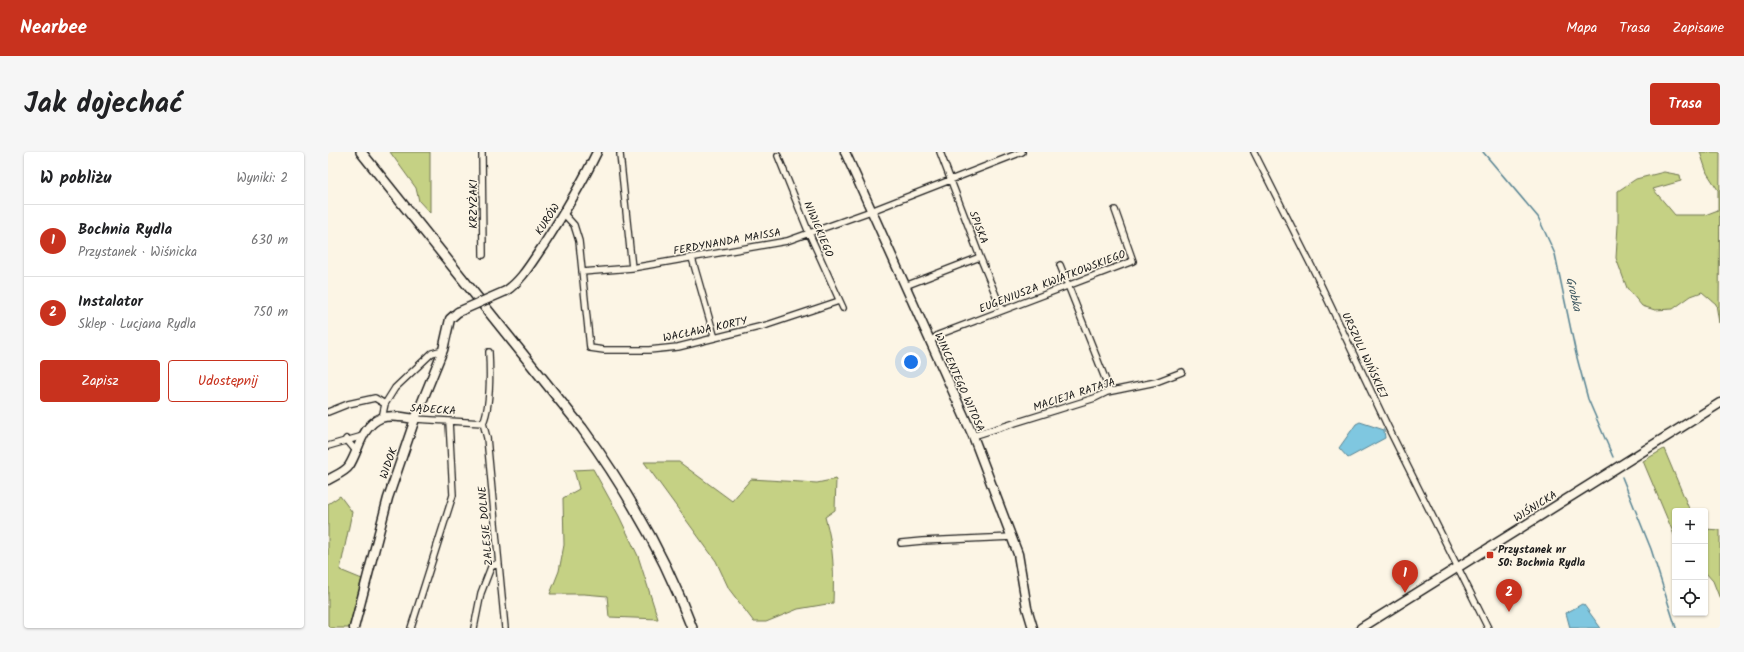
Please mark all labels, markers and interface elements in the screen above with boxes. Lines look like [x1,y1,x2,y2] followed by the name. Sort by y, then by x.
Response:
[20,13,87,43] text: Nearbee
[1566,17,1597,39] text: Mapa
[1619,17,1650,39] text: Trasa
[1672,17,1724,39] text: Zapisane
[24,82,183,127] text: Jak dojechać
[1650,83,1720,125] button: Trasa
[40,165,111,192] text: W pobliżu
[237,168,288,189] text: Wyniki: 2
[465,179,483,229] street label: KRZYŻAKI
[798,199,838,260] street label: NIWICKIEGO
[531,200,565,239] street label: KURÓW
[964,208,993,247] street label: SPISKA
[78,218,172,242] text: Bochnia Rydla
[672,224,783,260] street label: FERDYNANDA MAISSA
[51,230,55,251] text: 1
[251,230,288,251] text: 630 m
[78,242,197,263] text: Przystanek · Wiśnicka
[976,245,1129,318] street label: EUGENIUSZA KWIATKOWSKIEGO
[1560,275,1587,314] water label: Grobka
[78,290,143,314] text: Instalator
[49,302,57,323] text: 2
[253,302,288,323] text: 750 m
[1336,310,1392,402] street label: URSZULI WIŃSKIEJ
[661,312,750,348] street label: WACŁAWA KORTY
[78,314,196,335] text: Sklep · Lucjana Rydla
[929,330,989,435] street label: WINCENTEGO WITOSA
[901,352,921,372] your location
[40,360,160,402] button: Zapisz
[168,360,288,402] button: Udostępnij
[1031,373,1118,417] street label: MACIEJA RATAJA
[409,399,457,421] street label: SĄDECKA
[375,445,403,482] street label: WIDOK
[474,485,498,566] street label: ZALESIE DOLNE
[1510,486,1561,527] street label: WIŚNICKA
[1672,508,1708,616] map controls
[1672,508,1708,544] button: +
[1497,541,1586,572] place label: Przystanek nr 50: Bochnia Rydla
[1672,544,1708,580] button: −
[1485,550,1495,560] marker: Przystanek nr 50: Bochnia Rydla
[1392,560,1418,593] pin: 1
[1496,579,1522,612] pin: 2
[1672,580,1708,616] button: locate

